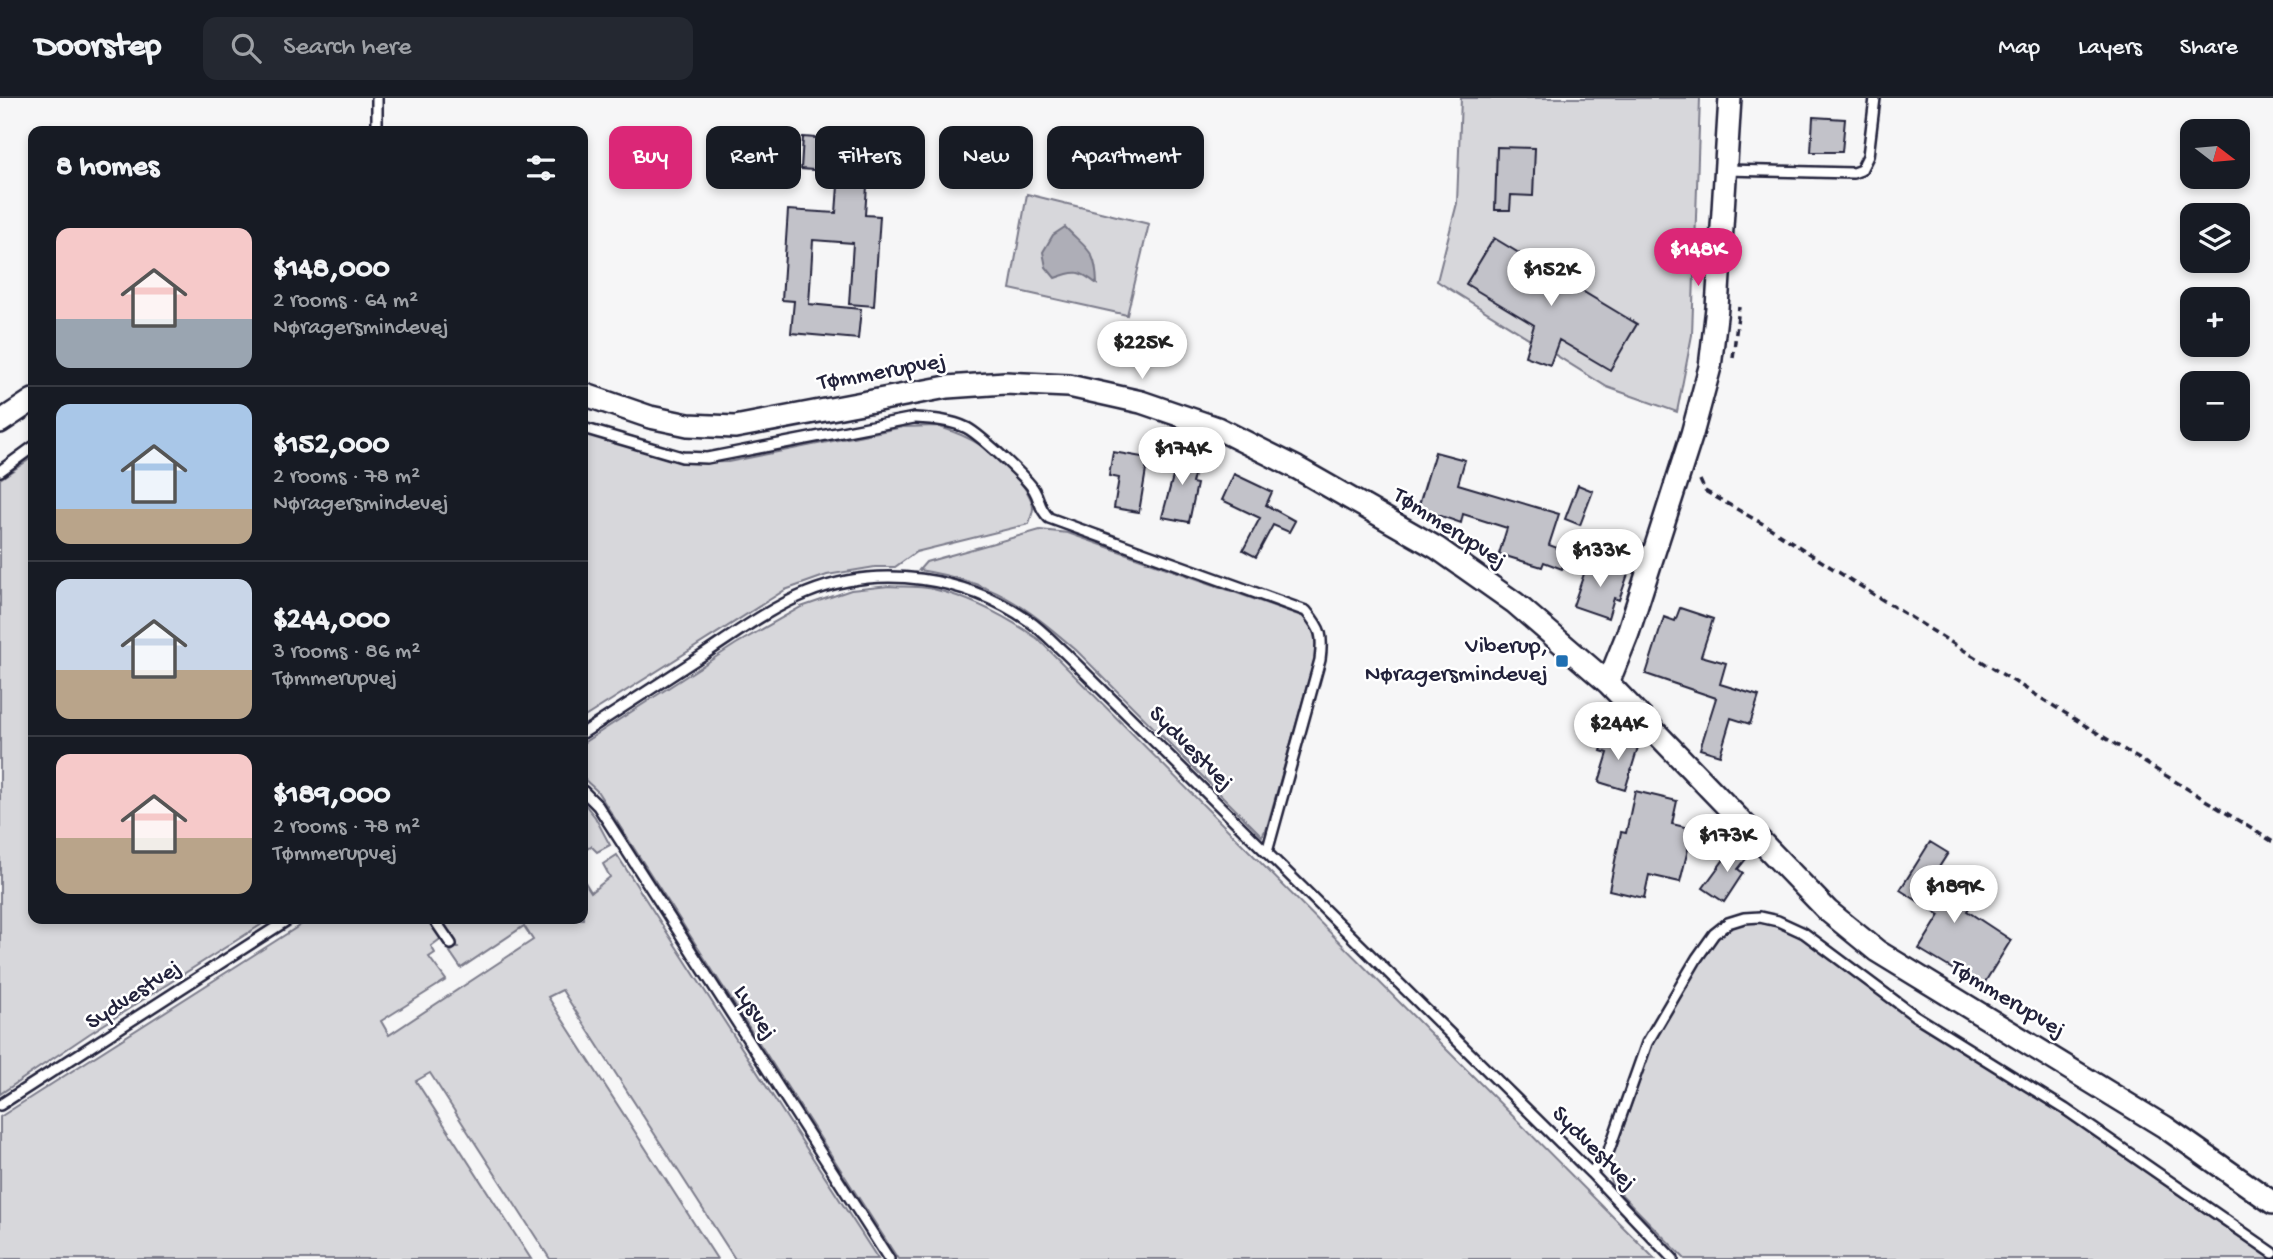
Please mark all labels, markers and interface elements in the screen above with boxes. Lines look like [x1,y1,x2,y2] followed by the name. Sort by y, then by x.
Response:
[203,17,693,80] search box
[35,29,161,67] text: Doorstep
[227,29,265,67] icon: search
[283,33,411,64] text: Search here
[1998,34,2040,63] text: Map
[2078,34,2142,63] text: Layers
[2180,34,2238,63] text: Share
[2180,119,2250,189] north arrow
[2180,119,2250,441] map controls
[609,126,692,189] chip: Buy
[706,126,801,189] chip: Rent
[815,126,925,189] chip: Filters
[939,126,1033,189] chip: New
[1047,126,1204,189] chip: Apartment
[522,149,560,187] icon: filters
[56,151,159,186] text: 8 homes
[2180,203,2250,273] button: layers
[1649,228,1747,288] pin: $148K
[1670,237,1726,264] text: $148K
[1502,248,1600,308] pin: $152K
[273,253,390,288] text: $148,000
[112,256,196,340] icon: home
[1523,257,1579,284] text: $152K
[2180,287,2250,357] button: +
[273,288,418,315] text: 2 rooms · 64 m²
[273,315,449,342] text: Nøragersmindevej
[1093,322,1191,381] pin: $225K
[1113,330,1171,357] text: $225K
[814,347,948,399] street label: Tømmerupvej
[2180,371,2250,441] button: −
[1133,428,1231,487] pin: $174K
[273,429,390,464] text: $152,000
[112,432,196,516] icon: home
[1154,436,1210,463] text: $174K
[273,464,420,491] text: 2 rooms · 78 m²
[1385,480,1511,576] street label: Tømmerupvej
[273,491,449,518] text: Nøragersmindevej
[1551,530,1649,589] pin: $133K
[1572,538,1628,565] text: $133K
[273,604,390,639] text: $244,000
[112,607,196,691] icon: home
[1365,633,1548,690] place label: Viberup, Nøragersmindevej
[273,639,420,666] text: 3 rooms · 86 m²
[1554,653,1570,669] marker: Viberup, Nøragersmindevej
[273,666,397,693] text: Tømmerupvej
[1141,700,1239,798] street label: Sydvestvej
[1569,702,1667,762] pin: $244K
[1590,711,1646,738] text: $244K
[273,779,391,814] text: $189,000
[112,782,196,866] icon: home
[273,814,420,841] text: 2 rooms · 78 m²
[1678,814,1776,874] pin: $173K
[1699,823,1755,850] text: $173K
[273,841,397,868] text: Tømmerupvej
[1905,866,2003,925] pin: $189K
[1926,874,1982,901] text: $189K
[1942,953,2070,1046] street label: Tømmerupvej
[81,954,187,1038] street label: Sydvestvej
[726,980,782,1046] street label: Lysvej
[1544,1100,1642,1198] street label: Sydvestvej

